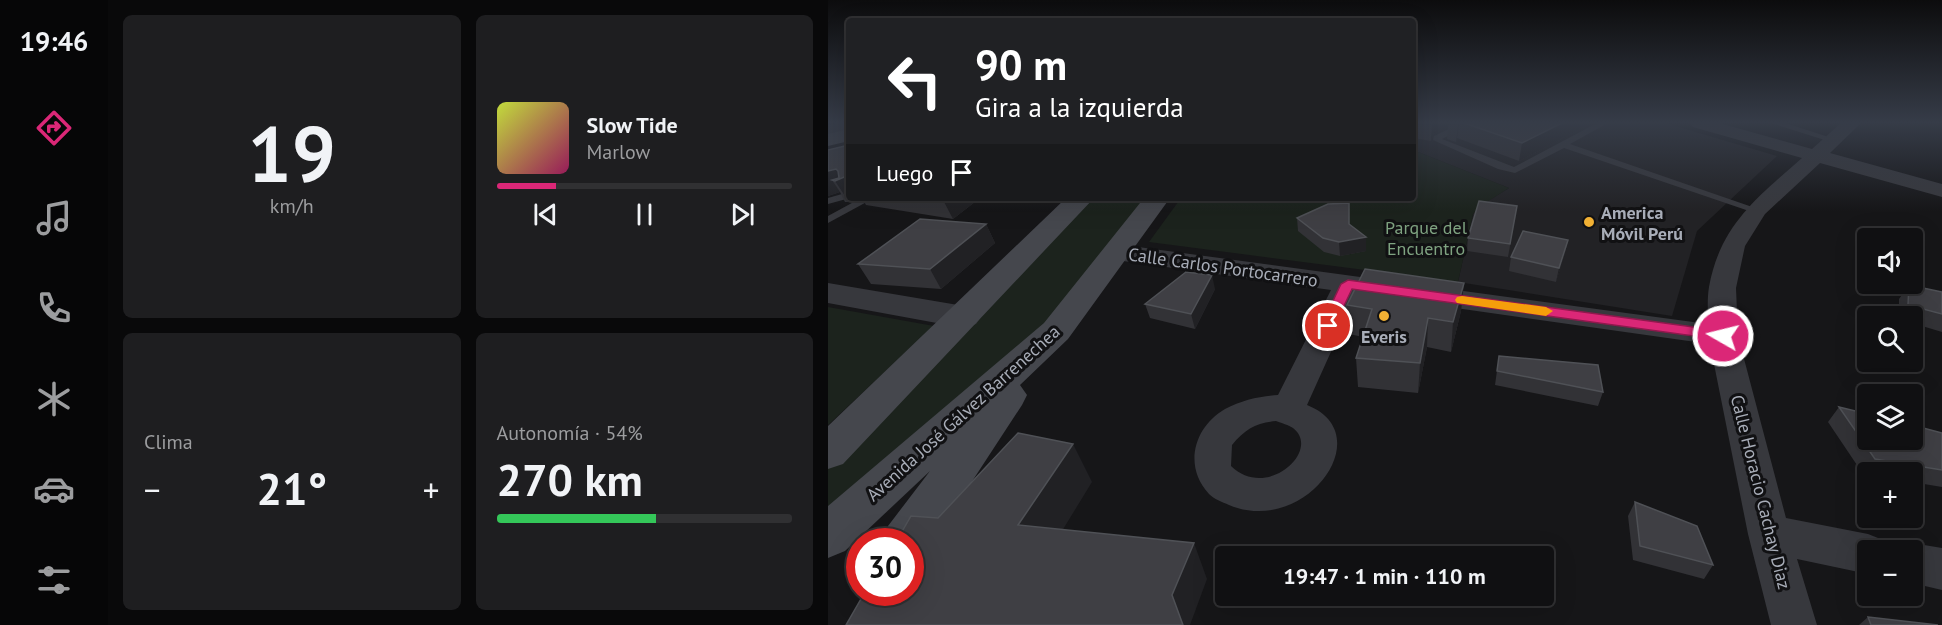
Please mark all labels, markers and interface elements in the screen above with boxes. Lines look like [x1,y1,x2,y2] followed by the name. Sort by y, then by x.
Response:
[20,24,88,58] text: 19:46
[975,37,1067,92] text: 90 m
[876,42,954,120] icon: left
[975,90,1184,124] text: Gira a la izquierda
[248,103,336,204] text: 19
[33,107,75,149] icon: directions
[587,111,678,139] text: Slow Tide
[587,139,650,165] text: Marlow
[945,156,978,189] icon: arrive
[876,159,933,187] text: Luego
[270,193,314,219] text: km/h
[33,197,75,239] icon: music
[529,198,562,231] icon: previous
[628,198,661,231] icon: pause
[726,198,759,231] icon: next
[1601,201,1683,245] place label: America Móvil Perú
[1582,215,1596,229] marker: America Móvil Perú
[1385,216,1468,260] park label: Parque del Encuentro
[1857,228,1923,606] map controls
[1857,228,1923,294] button: sound
[1127,242,1319,292] street label: Calle Carlos Portocarrero
[33,287,75,329] icon: phone
[1302,300,1353,351] pin
[1691,304,1755,368] position arrow
[1857,306,1923,372] button: search
[1311,309,1344,342] icon: arrive
[1377,309,1391,323] marker: Everis
[861,320,1065,506] street label: Avenida José Gálvez Barrenechea
[1361,325,1407,348] place label: Everis
[33,378,75,420] icon: climate
[1857,384,1923,450] button: layers
[1726,392,1796,592] street label: Calle Horacio Cachay Diaz
[497,420,643,446] text: Autonomía · 54%
[144,429,193,455] text: Clima
[497,450,643,508] text: 270 km
[256,459,327,517] text: 21°
[1857,462,1923,528] button: +
[33,468,75,510] icon: car
[144,468,161,511] text: −
[423,468,439,511] text: +
[846,528,924,606] speed limit sign: 30
[1857,540,1923,606] button: −
[33,559,75,601] icon: filters
[1283,562,1486,590] text: 19:47 · 1 min · 110 m

